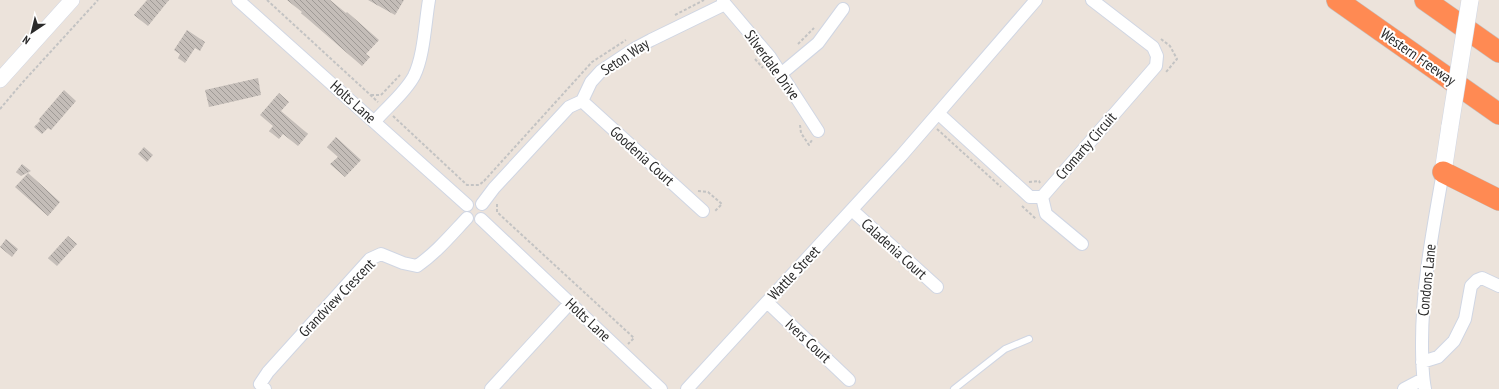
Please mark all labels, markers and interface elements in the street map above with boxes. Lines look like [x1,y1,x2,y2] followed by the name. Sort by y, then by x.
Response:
[12,12,52,52] north arrow
[1377,24,1460,90] street label: Western Freeway
[741,26,804,103] street label: Silverdale Drive
[20,33,33,48] text: N
[597,34,653,79] street label: Seton Way
[326,76,380,127] street label: Holts Lane
[1051,108,1120,183] street label: Cromarty Circuit
[606,122,678,189] street label: Goodenia Court
[858,214,931,283] street label: Caladenia Court
[764,241,824,304] street label: Wattle Street
[1413,243,1440,317] street label: Condons Lane
[295,255,379,341] street label: Grandview Crescent
[562,294,615,345] street label: Holts Lane
[781,315,835,367] street label: Ivers Court

